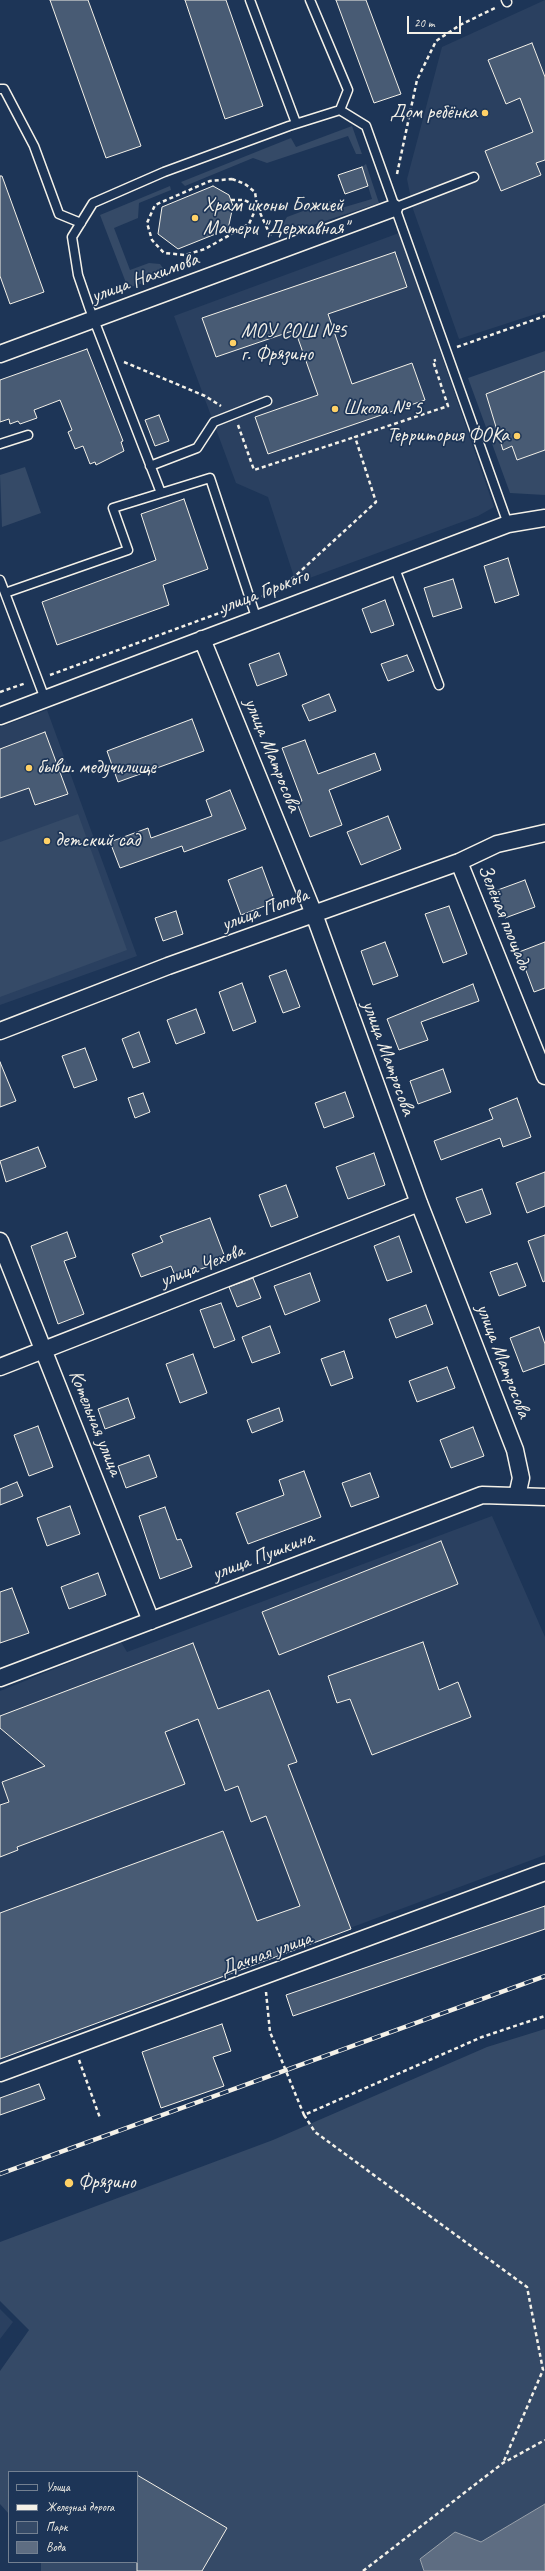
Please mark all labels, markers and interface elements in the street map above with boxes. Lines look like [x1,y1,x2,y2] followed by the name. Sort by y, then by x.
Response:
[409,8,463,34] scale bar
[414,15,434,31] text: 20 m
[390,101,477,125] place label: Дом ребёнка
[480,108,490,118] marker: Дом ребёнка
[203,194,348,241] place label: Храм иконы Божией Матери "Державная"
[190,213,200,223] marker: Храм иконы Божией Матери "Державная"
[88,247,202,309] street label: улица Нахимова
[241,320,347,367] place label: МОУ СОШ №5 г. Фрязино
[228,338,238,348] marker: МОУ СОШ №5 г. Фрязино
[343,397,422,421] place label: Школа № 5
[330,404,340,414] marker: Школа № 5
[387,424,509,448] place label: Территория ФОКа
[512,431,522,441] marker: Территория ФОКа
[216,564,312,620] street label: улица Горького
[238,695,306,815] street label: улица Матросова
[37,756,156,780] place label: бывш. медучилище
[24,763,34,773] marker: бывш. медучилище
[55,829,140,853] place label: детский сад
[42,836,52,846] marker: детский сад
[472,861,536,973] street label: Зелёная площадь
[218,883,312,937] street label: улица Попова
[356,997,420,1119] street label: улица Матросова
[157,1239,247,1293] street label: улица Чехова
[470,1300,536,1422] street label: улица Матросова
[63,1367,127,1479] street label: Котельная улица
[209,1526,317,1586] street label: улица Пушкина
[217,1926,315,1982] street label: Дачная улица
[78,2171,136,2195] place label: Фрязино
[63,2177,75,2189] marker: Фрязино
[8,2471,138,2563] legend
[46,2479,70,2495] text: Улица
[46,2499,114,2515] text: Железная дорога
[46,2519,67,2535] text: Парк
[46,2539,65,2555] text: Вода

